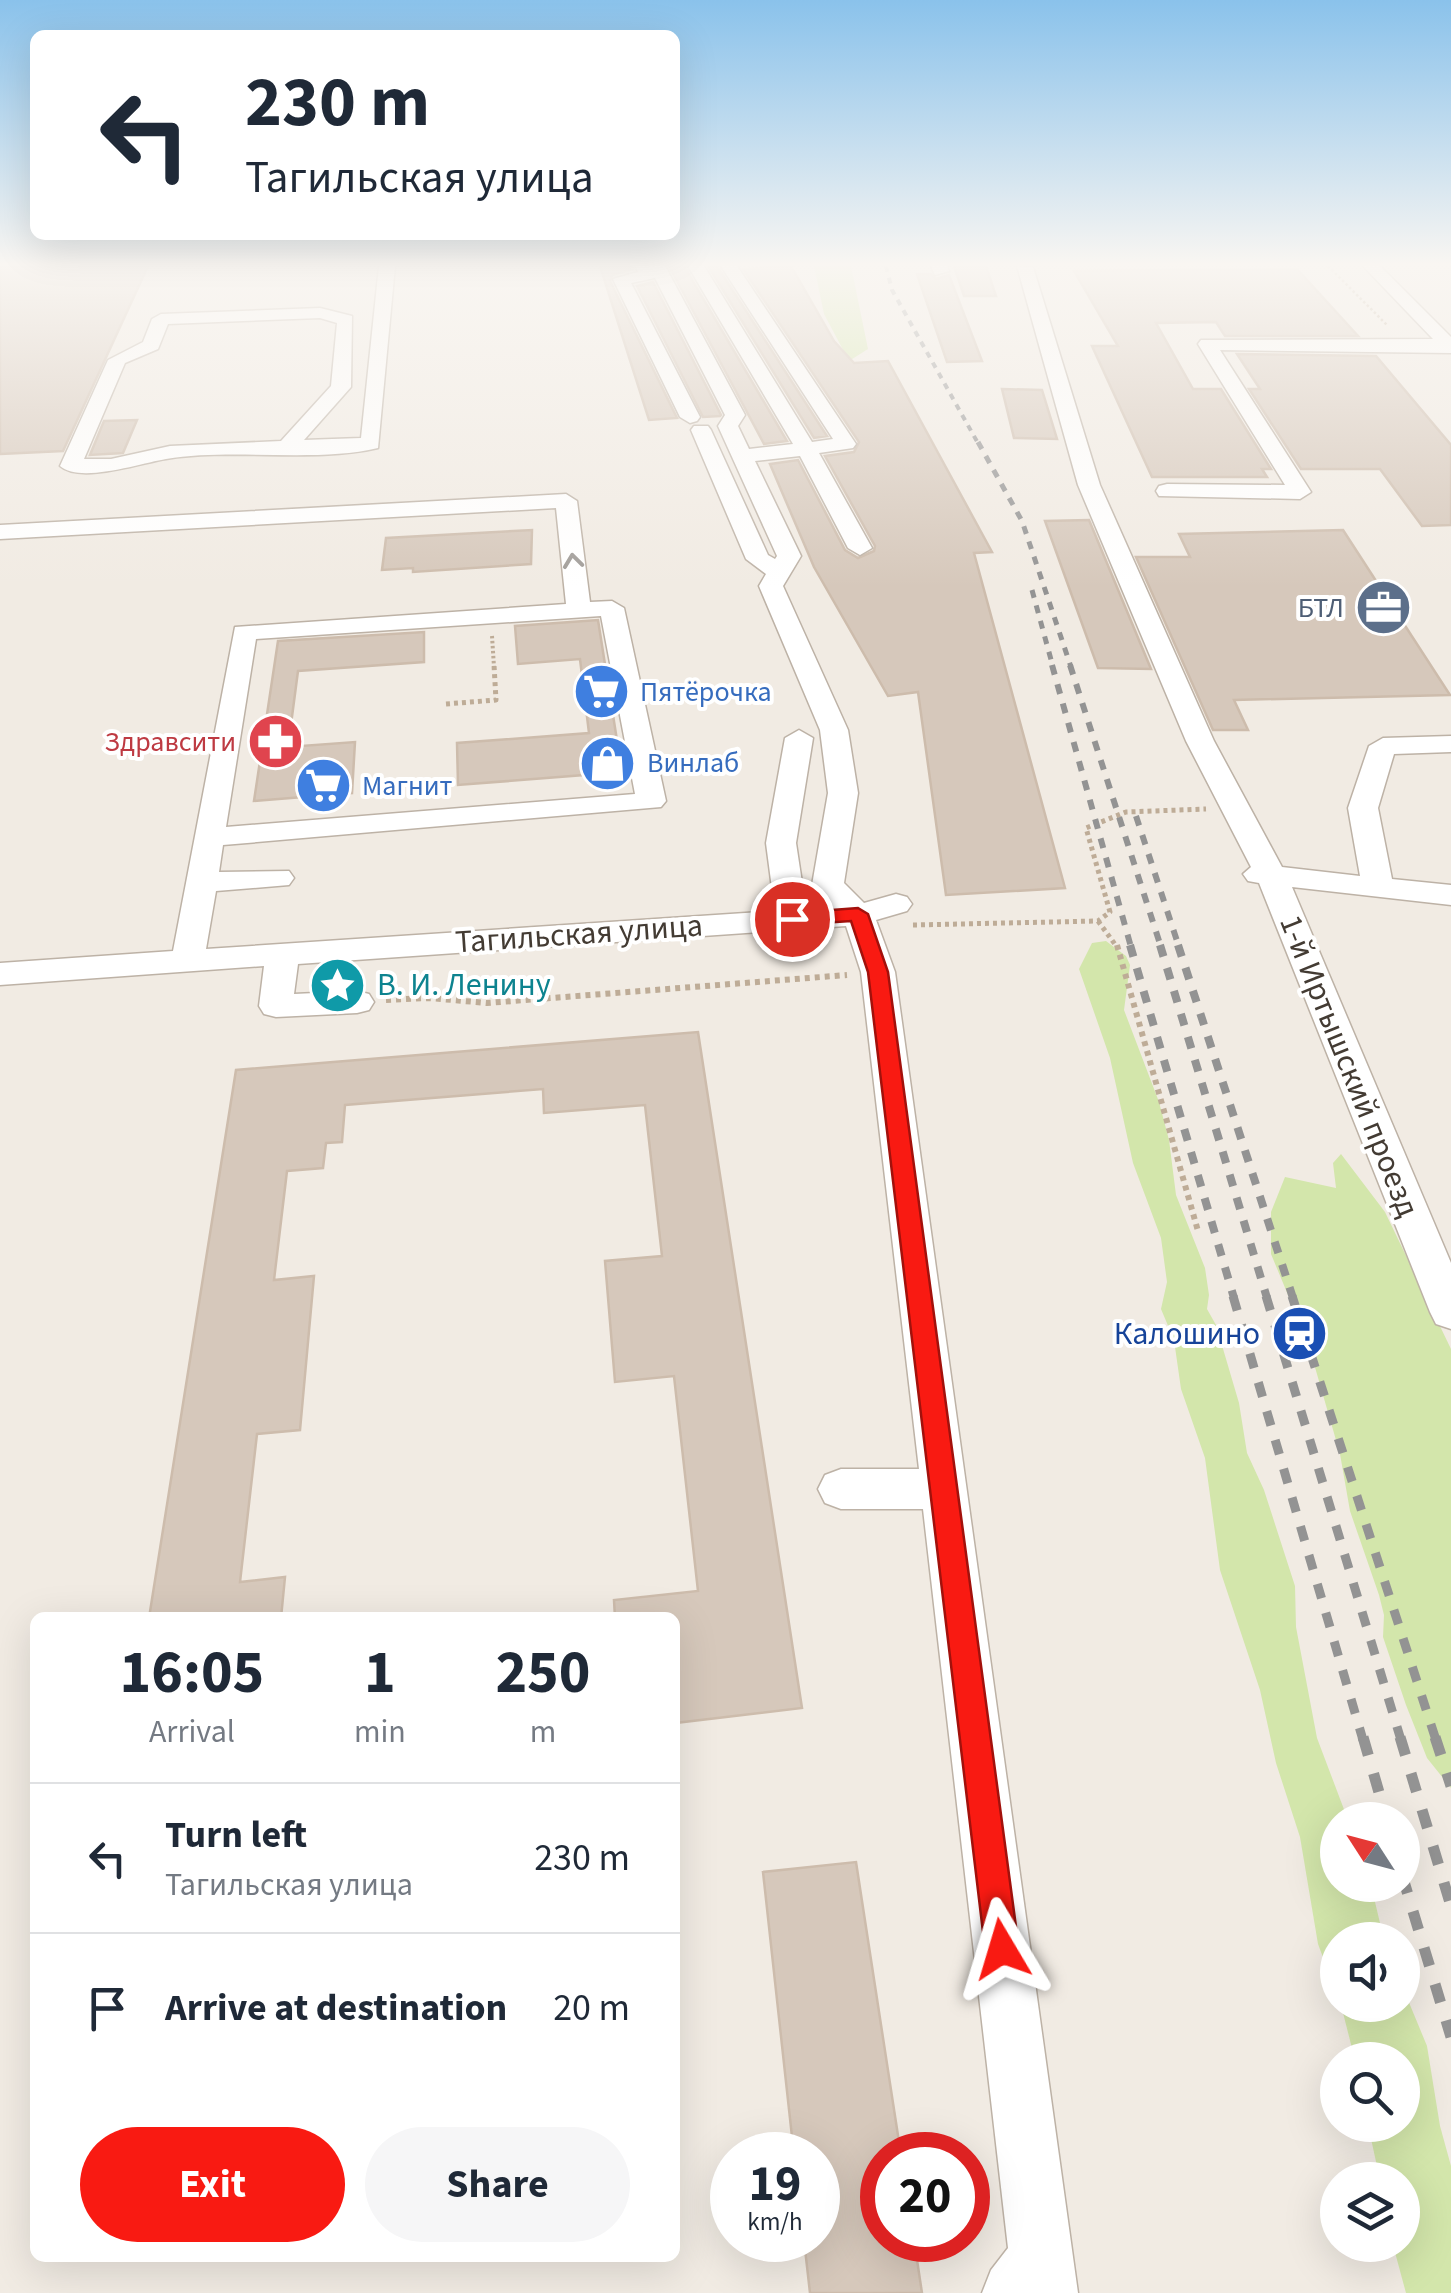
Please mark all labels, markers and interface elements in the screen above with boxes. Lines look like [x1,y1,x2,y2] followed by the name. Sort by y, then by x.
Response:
[245,53,430,153] text: 230 m
[80,70,210,200] icon: left
[245,146,594,210] text: Тагильская улица
[563,552,584,568] one-way arrow
[1353,578,1413,638] office icon: БТЛ
[1298,588,1344,628] place label: БТЛ
[571,662,631,722] supermarket icon: Пятёрочка
[640,672,772,712] place label: Пятёрочка
[245,712,305,772] pharmacy icon: Здравсити
[105,722,236,762] place label: Здравсити
[578,733,638,793] shop icon: Винлаб
[647,743,739,783] place label: Винлаб
[293,756,353,816] supermarket icon: Магнит
[362,766,453,806] place label: Магнит
[750,877,835,962] pin
[765,892,820,947] icon: arrive
[454,902,704,966] street label: Тагильская улица
[1267,908,1431,1224] street label: 1-й Иртышский проезд
[308,955,368,1015] place icon: В. И. Ленину
[377,962,551,1008] place label: В. И. Ленину
[1269,1304,1329,1364] station icon: Калошино
[1114,1311,1260,1357] place label: Калошино
[120,1631,264,1716] text: 16:05
[364,1631,396,1716] text: 1
[495,1631,590,1716] text: 250
[149,1709,235,1755] text: Arrival
[354,1709,406,1755] text: min
[530,1709,556,1755] text: m
[1320,1802,1420,1902] north arrow
[1320,1802,1420,2262] map controls
[165,1808,307,1862] text: Turn left
[80,1831,135,1886] icon: left
[534,1831,630,1885] text: 230 m
[165,1862,413,1908] text: Тагильская улица
[950,1897,1054,2001] position arrow
[1320,1922,1420,2022] button: sound
[80,1981,135,2036] icon: arrive
[165,1981,507,2035] text: Arrive at destination
[553,1981,630,2035] text: 20 m
[1320,2042,1420,2142] button: search
[80,2127,345,2242] button: Exit
[365,2127,630,2242] button: Share
[860,2132,990,2262] speed limit sign: 20
[749,2149,801,2220] text: 19
[1320,2162,1420,2262] button: layers
[747,2204,803,2240] text: km/h

